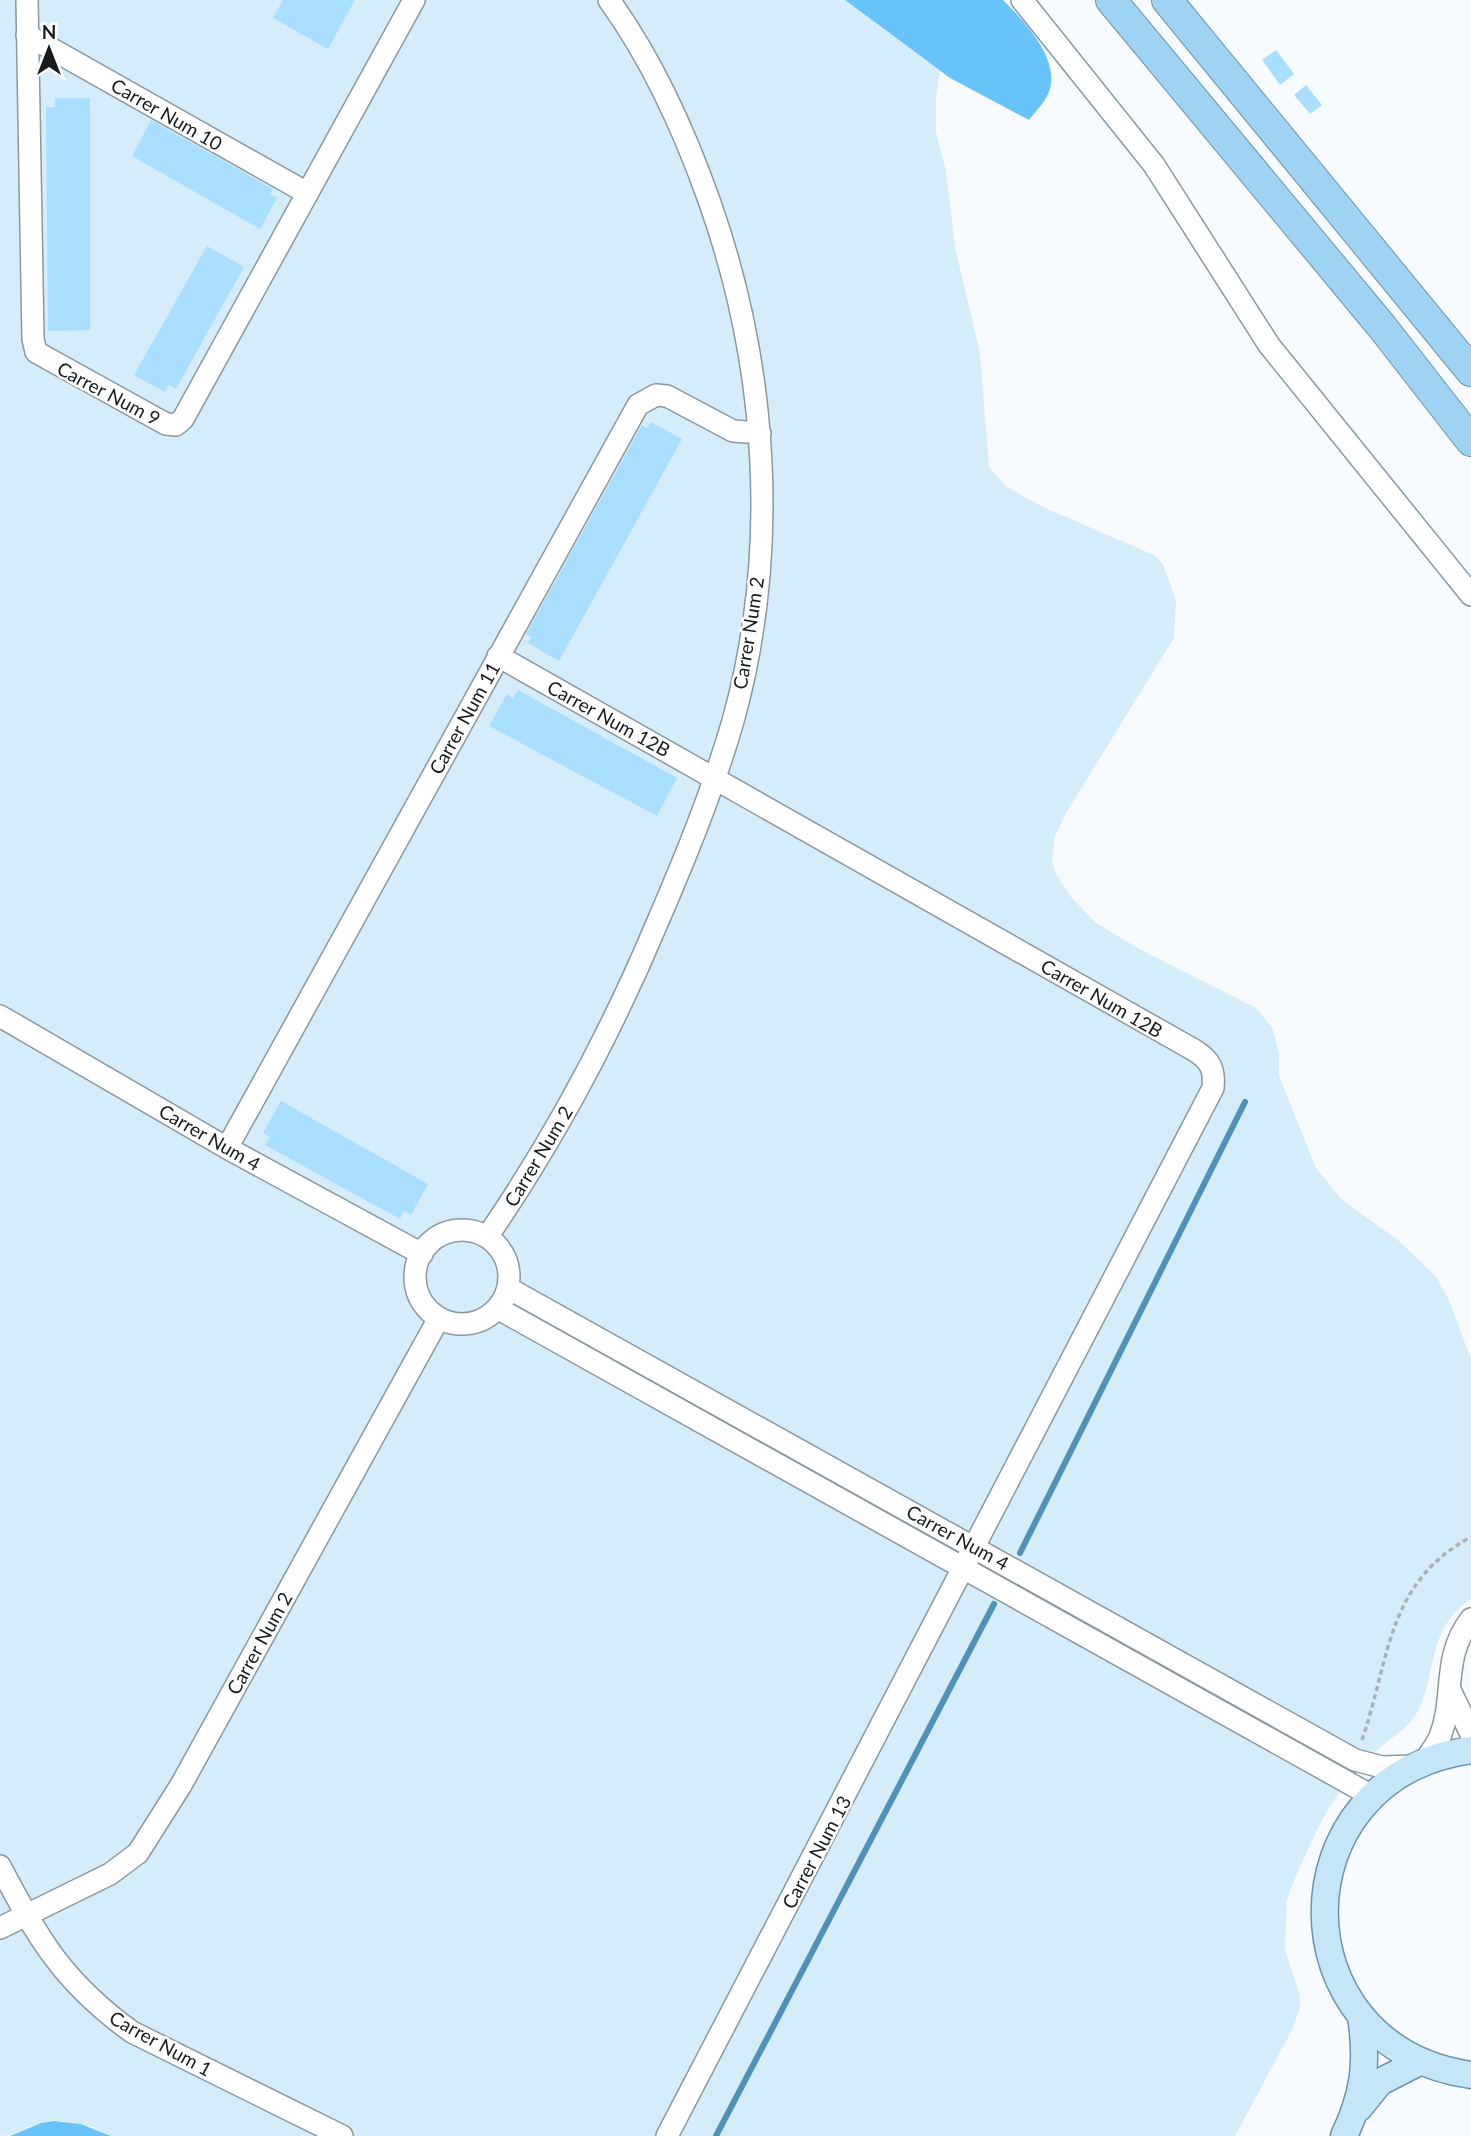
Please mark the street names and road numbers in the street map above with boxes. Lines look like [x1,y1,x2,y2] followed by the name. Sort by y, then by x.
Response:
[107,73,227,155] street label: Carrer Num 10
[54,356,164,430] street label: Carrer Num 9
[728,575,768,691] street label: Carrer Num 2
[424,658,504,778] street label: Carrer Num 11
[544,675,674,761] street label: Carrer Num 12B
[1037,954,1167,1042] street label: Carrer Num 12B
[155,1099,265,1175] street label: Carrer Num 4
[499,1101,577,1211] street label: Carrer Num 2
[903,1499,1013,1575] street label: Carrer Num 4
[221,1588,297,1698] street label: Carrer Num 2
[777,1792,855,1912] street label: Carrer Num 13
[106,2005,216,2081] street label: Carrer Num 1

